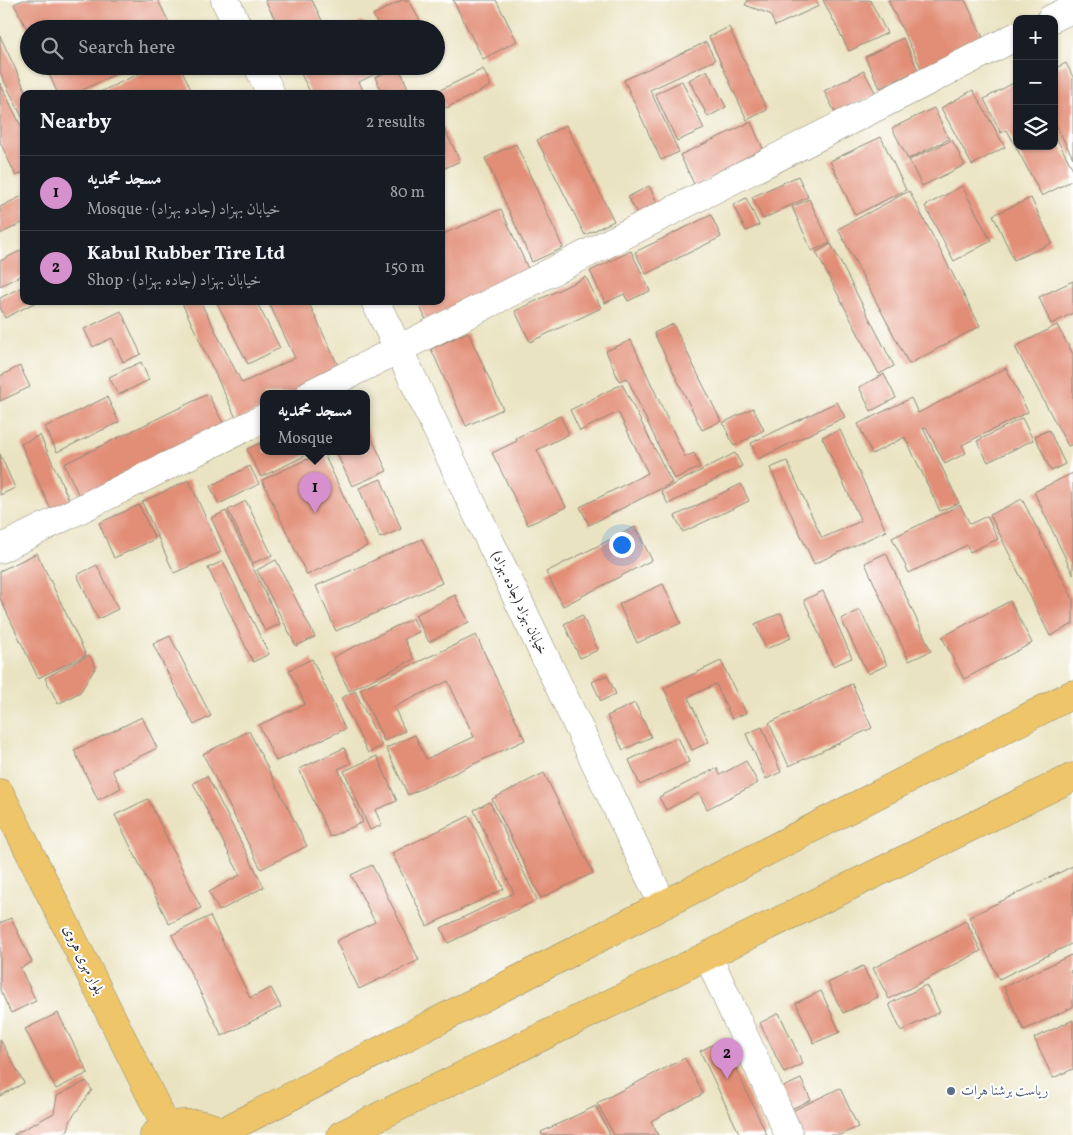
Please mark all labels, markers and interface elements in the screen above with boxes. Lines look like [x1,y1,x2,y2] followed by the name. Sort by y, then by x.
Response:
[1013,15,1058,150] map controls
[1013,15,1058,60] button: +
[20,20,445,75] search box
[38,34,66,62] icon: search
[78,35,175,61] text: Search here
[1013,60,1058,105] button: −
[1013,105,1058,150] button: layers
[40,108,111,137] text: Nearby
[366,112,425,134] text: 2 results
[87,166,162,192] text: مسجد محمدیه
[53,182,59,204] text: 1
[390,182,425,204] text: 80 m
[87,199,280,221] text: Mosque · خیابان بهزاد (جاده بهزاد)
[87,241,285,267] text: Kabul Rubber Tire Ltd
[52,257,60,279] text: 2
[384,257,425,279] text: 150 m
[87,270,261,292] text: Shop · خیابان بهزاد (جاده بهزاد)
[260,390,370,455] popup
[278,398,352,424] text: مسجد محمدیه
[278,428,333,450] text: Mosque
[299,472,331,513] pin: 1
[609,532,635,558] your location
[487,548,551,658] street label: خیابان بهزاد (جاده بهزاد)
[58,922,108,998] street label: بلوار مهری هروی
[711,1038,743,1079] pin: 2
[961,1082,1048,1101] place label: ریاست برشنا هرات
[945,1085,957,1097] marker: ریاست برشنا هرات

